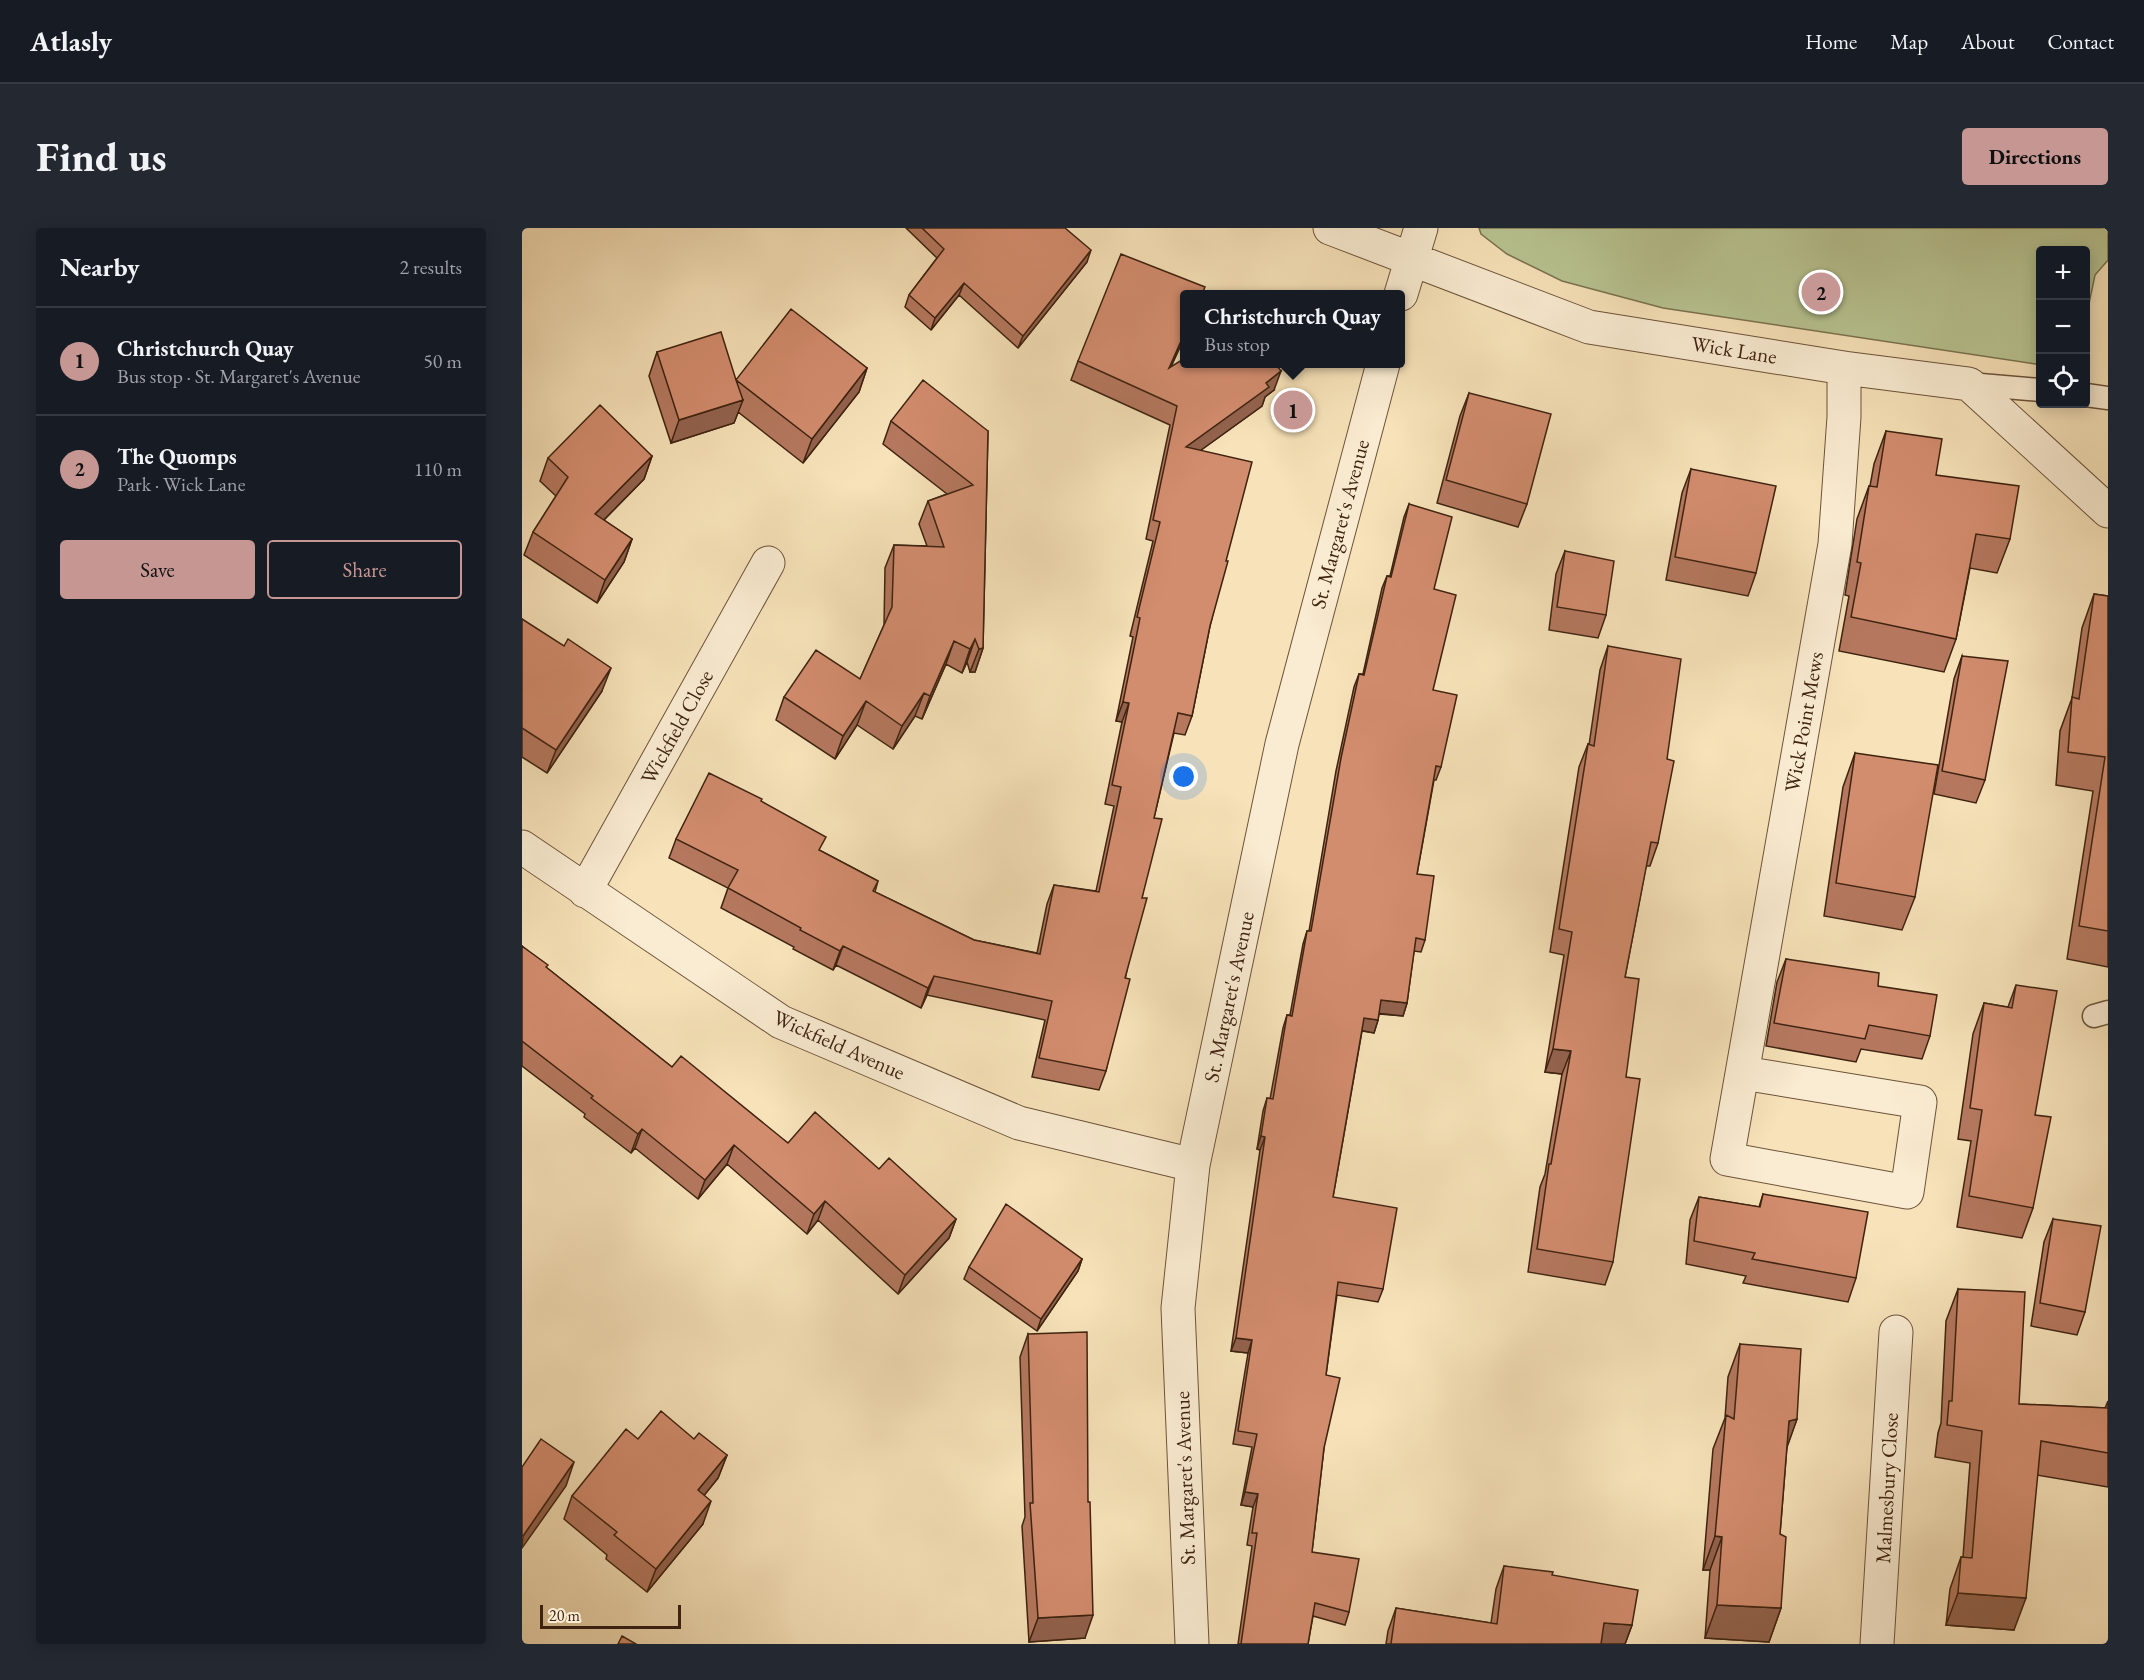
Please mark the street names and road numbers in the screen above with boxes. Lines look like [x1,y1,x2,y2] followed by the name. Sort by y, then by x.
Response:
[1689,329,1779,370] street label: Wick Lane
[1304,436,1375,611] street label: St. Margaret's Avenue
[1778,649,1829,794] street label: Wick Point Mews
[634,665,719,789] street label: Wickfield Close
[1197,909,1260,1085] street label: St. Margaret's Avenue
[769,1003,909,1086] street label: Wickfield Avenue
[1168,1391,1201,1565] street label: St. Margaret's Avenue
[1869,1412,1904,1564] street label: Malmesbury Close

